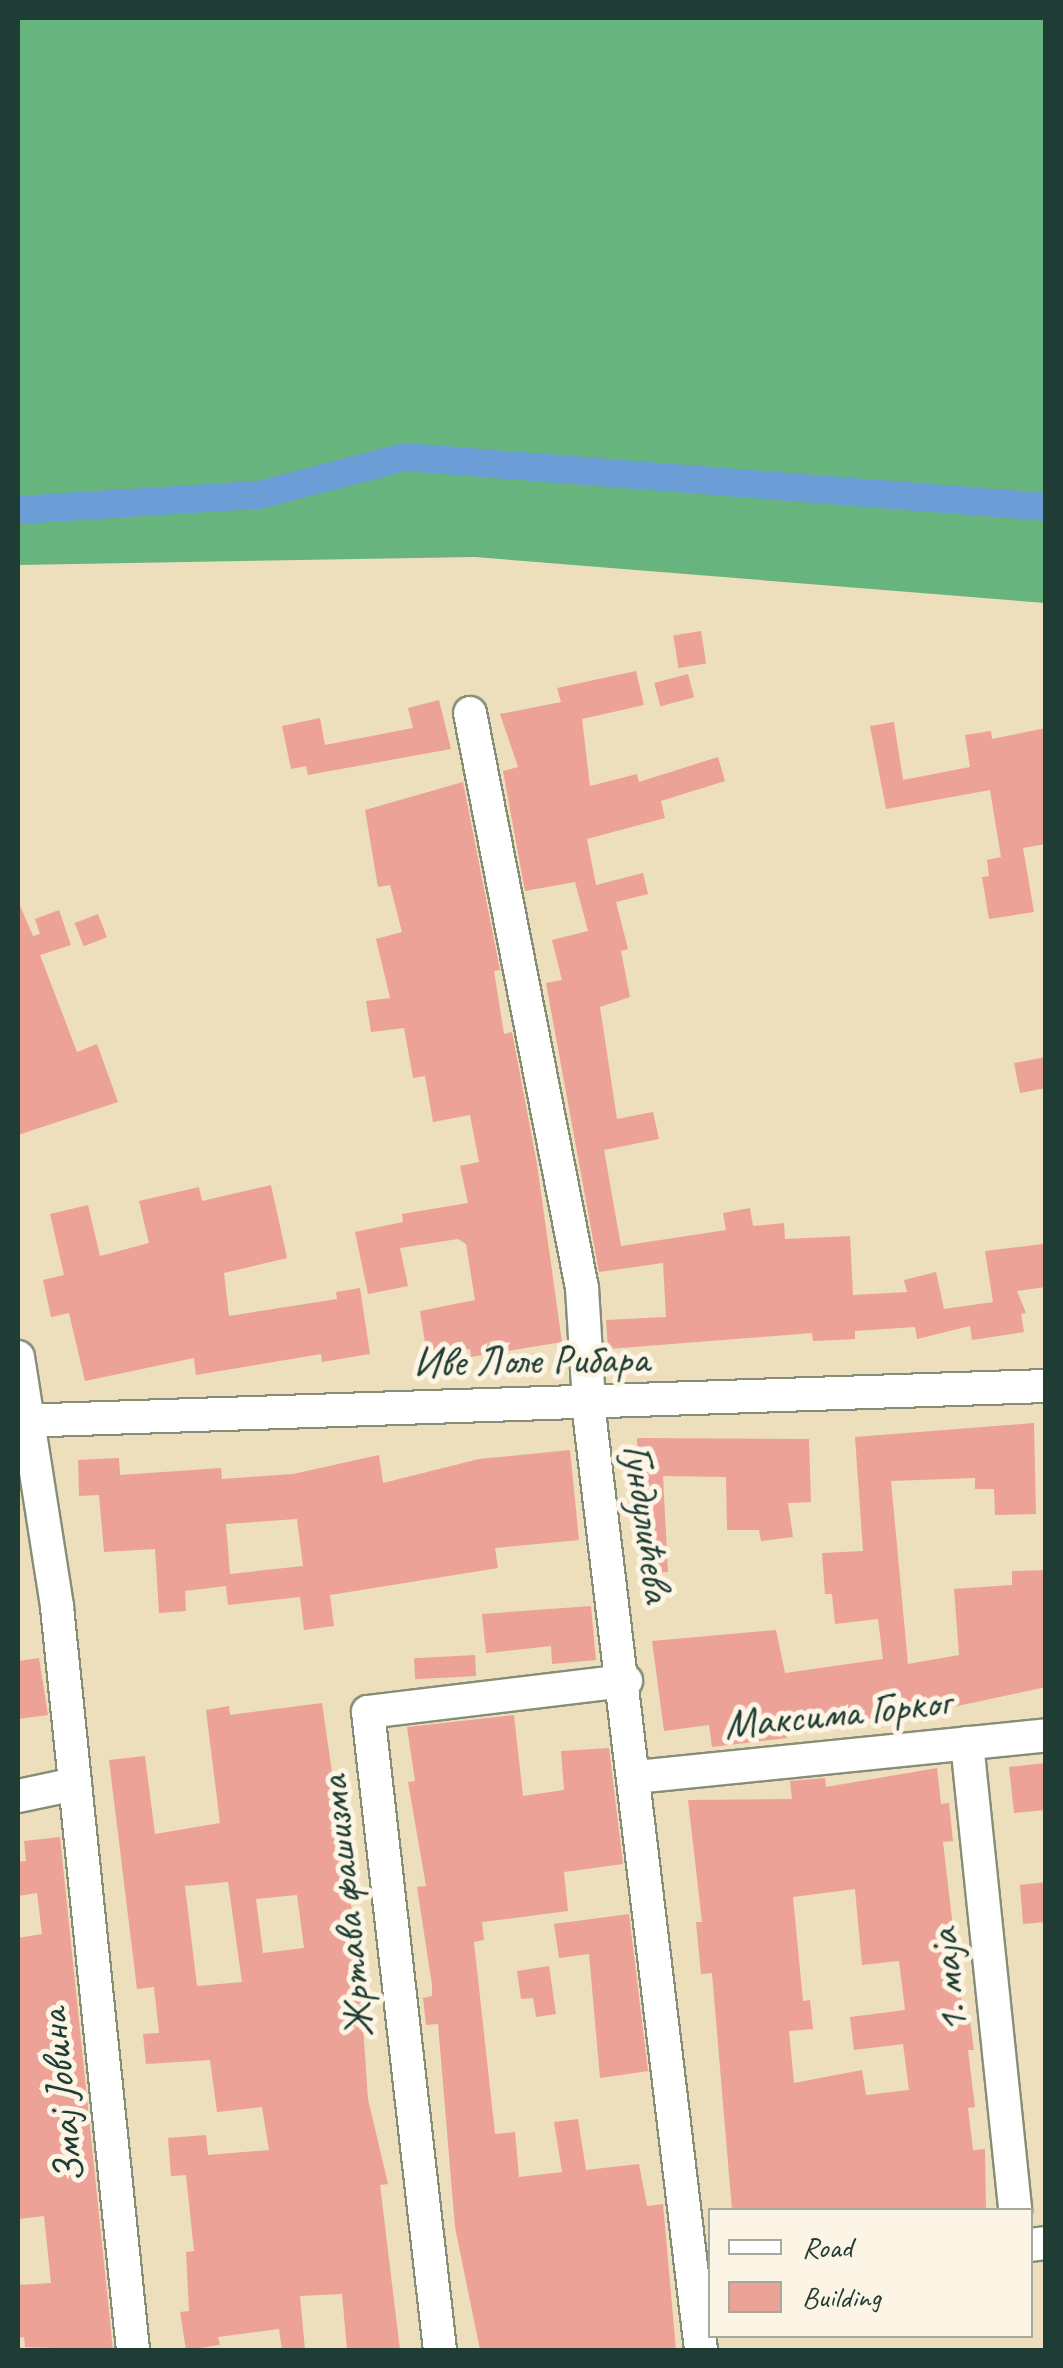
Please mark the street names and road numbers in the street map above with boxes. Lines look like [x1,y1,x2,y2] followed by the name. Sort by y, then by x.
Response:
[412,1334,650,1388] street label: Иве Лоле Рибара
[611,1441,683,1605] street label: Гундулићева
[722,1677,952,1751] street label: Максима Горког
[308,1771,386,2043] street label: Жртава фашизма
[918,1926,980,2036] street label: 1. маја
[28,2007,96,2185] street label: Змај Јовина

